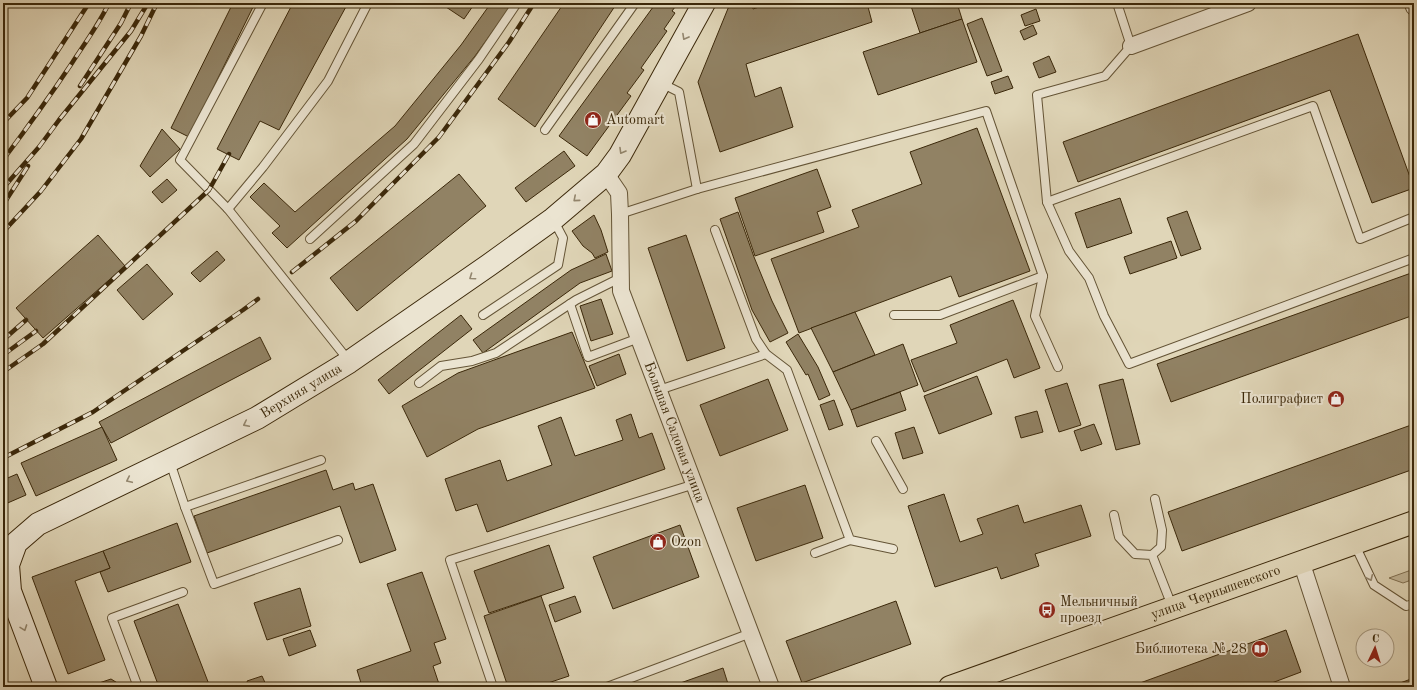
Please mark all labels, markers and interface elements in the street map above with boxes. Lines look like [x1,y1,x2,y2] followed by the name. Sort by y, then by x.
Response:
[682,33,689,40] one-way arrow
[583,110,603,130] shop icon: Automart
[606,113,665,127] place label: Automart
[619,147,627,154] one-way arrow
[573,194,580,201] one-way arrow
[469,272,476,279] one-way arrow
[641,360,708,505] street label: Большая Садовая улица
[258,361,344,421] street label: Верхняя улица
[1326,389,1346,409] shop icon: Полиграфист
[1241,392,1323,407] place label: Полиграфист
[242,419,250,427] one-way arrow
[125,475,133,483] one-way arrow
[648,532,668,552] shop icon: Ozon
[671,535,702,549] place label: Ozon
[1149,563,1282,622] street label: улица Чернышевского
[1366,574,1374,581] one-way arrow
[1060,595,1138,625] place label: Мельничный проезд
[1037,600,1057,620] bus stop icon: Мельничный проезд
[19,624,27,631] one-way arrow
[1355,628,1395,668] north arrow
[1372,634,1380,645] text: С
[1250,639,1270,659] library icon: Библиотека № 28
[1135,642,1247,656] place label: Библиотека № 28

